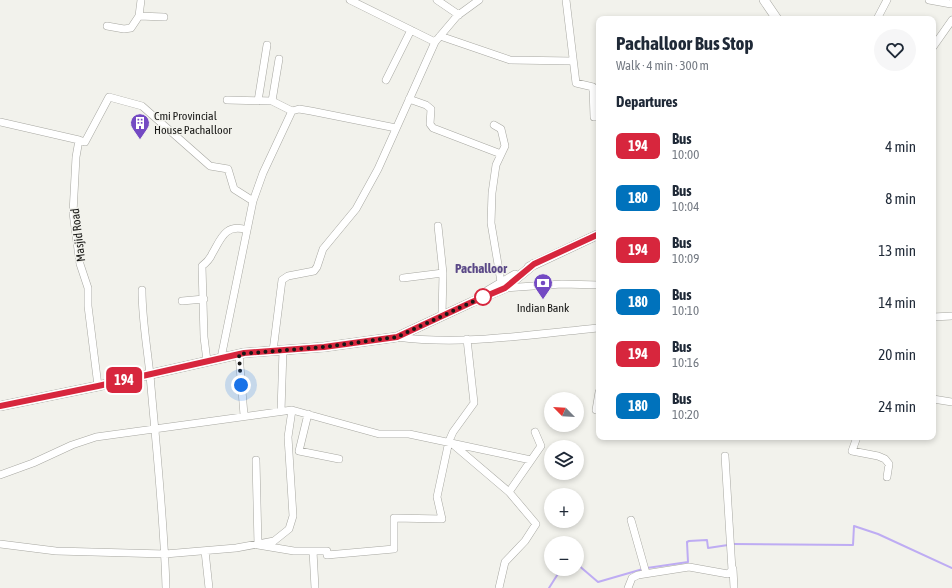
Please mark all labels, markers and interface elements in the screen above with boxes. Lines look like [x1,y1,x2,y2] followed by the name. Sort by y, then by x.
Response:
[874,29,916,71] button: heart
[616,32,754,54] text: Pachalloor Bus Stop
[616,58,709,73] text: Walk · 4 min · 300 m
[616,93,678,110] text: Departures
[154,109,232,137] place label: Cmi Provincial House Pachalloor
[129,112,151,140] building icon: Cmi Provincial House Pachalloor
[672,130,692,147] text: Bus
[628,138,648,154] text: 194
[885,138,916,155] text: 4 min
[672,147,699,162] text: 10:00
[672,182,692,199] text: Bus
[628,190,648,206] text: 180
[885,190,916,207] text: 8 min
[672,199,699,214] text: 10:04
[68,208,88,262] street label: Masjid Road
[672,234,692,251] text: Bus
[628,242,648,258] text: 194
[878,242,916,259] text: 13 min
[672,251,699,266] text: 10:09
[455,261,508,276] district label: Pachalloor
[532,272,554,300] bank icon: Indian Bank
[672,286,692,303] text: Bus
[474,288,492,306] unlabelled marker
[628,294,648,310] text: 180
[878,294,916,311] text: 14 min
[517,301,570,315] place label: Indian Bank
[672,303,699,318] text: 10:10
[672,338,692,355] text: Bus
[628,346,648,362] text: 194
[878,346,916,363] text: 20 min
[672,355,699,370] text: 10:16
[101,367,147,393] line badge: 194
[114,372,134,388] text: 194
[231,375,251,395] your location
[672,390,692,407] text: Bus
[544,392,584,432] north arrow
[544,392,584,576] map controls
[628,398,648,414] text: 180
[878,398,916,415] text: 24 min
[672,407,699,422] text: 10:20
[544,440,584,480] button: layers
[544,488,584,528] button: +
[544,536,584,576] button: −

